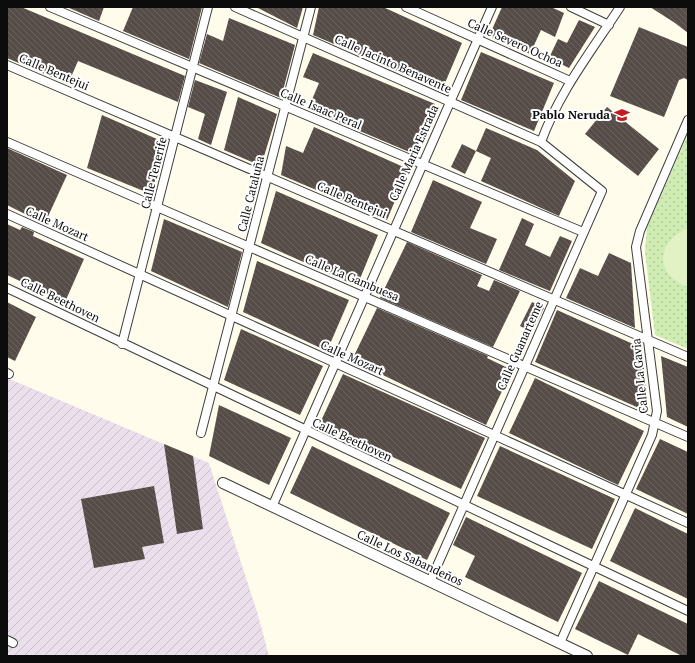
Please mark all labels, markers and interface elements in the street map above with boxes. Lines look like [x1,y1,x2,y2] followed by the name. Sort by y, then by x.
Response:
[465,15,565,70] street label: Calle Severo Ochoa
[332,31,454,96] street label: Calle Jacinto Benavente
[17,50,92,93] street label: Calle Bentejui
[278,85,365,133] street label: Calle Isaac Peral
[386,102,441,203] street label: Calle Maria Estrada
[613,106,631,124] school or university icon: Pablo Neruda
[532,107,610,122] place label: Pablo Neruda
[137,135,170,211] street label: Calle Tenerife
[234,154,267,234] street label: Calle Cataluña
[315,178,390,221] street label: Calle Bentejui
[23,203,92,244] street label: Calle Mozart
[303,251,402,304] street label: Calle La Gambuesa
[18,274,102,325] street label: Calle Beethoven
[493,299,546,393] street label: Calle Guanarteme
[318,337,387,378] street label: Calle Mozart
[628,338,651,414] street label: Calle La Gavia
[310,414,395,465] street label: Calle Beethoven
[355,526,466,589] street label: Calle Los Sabandeños

